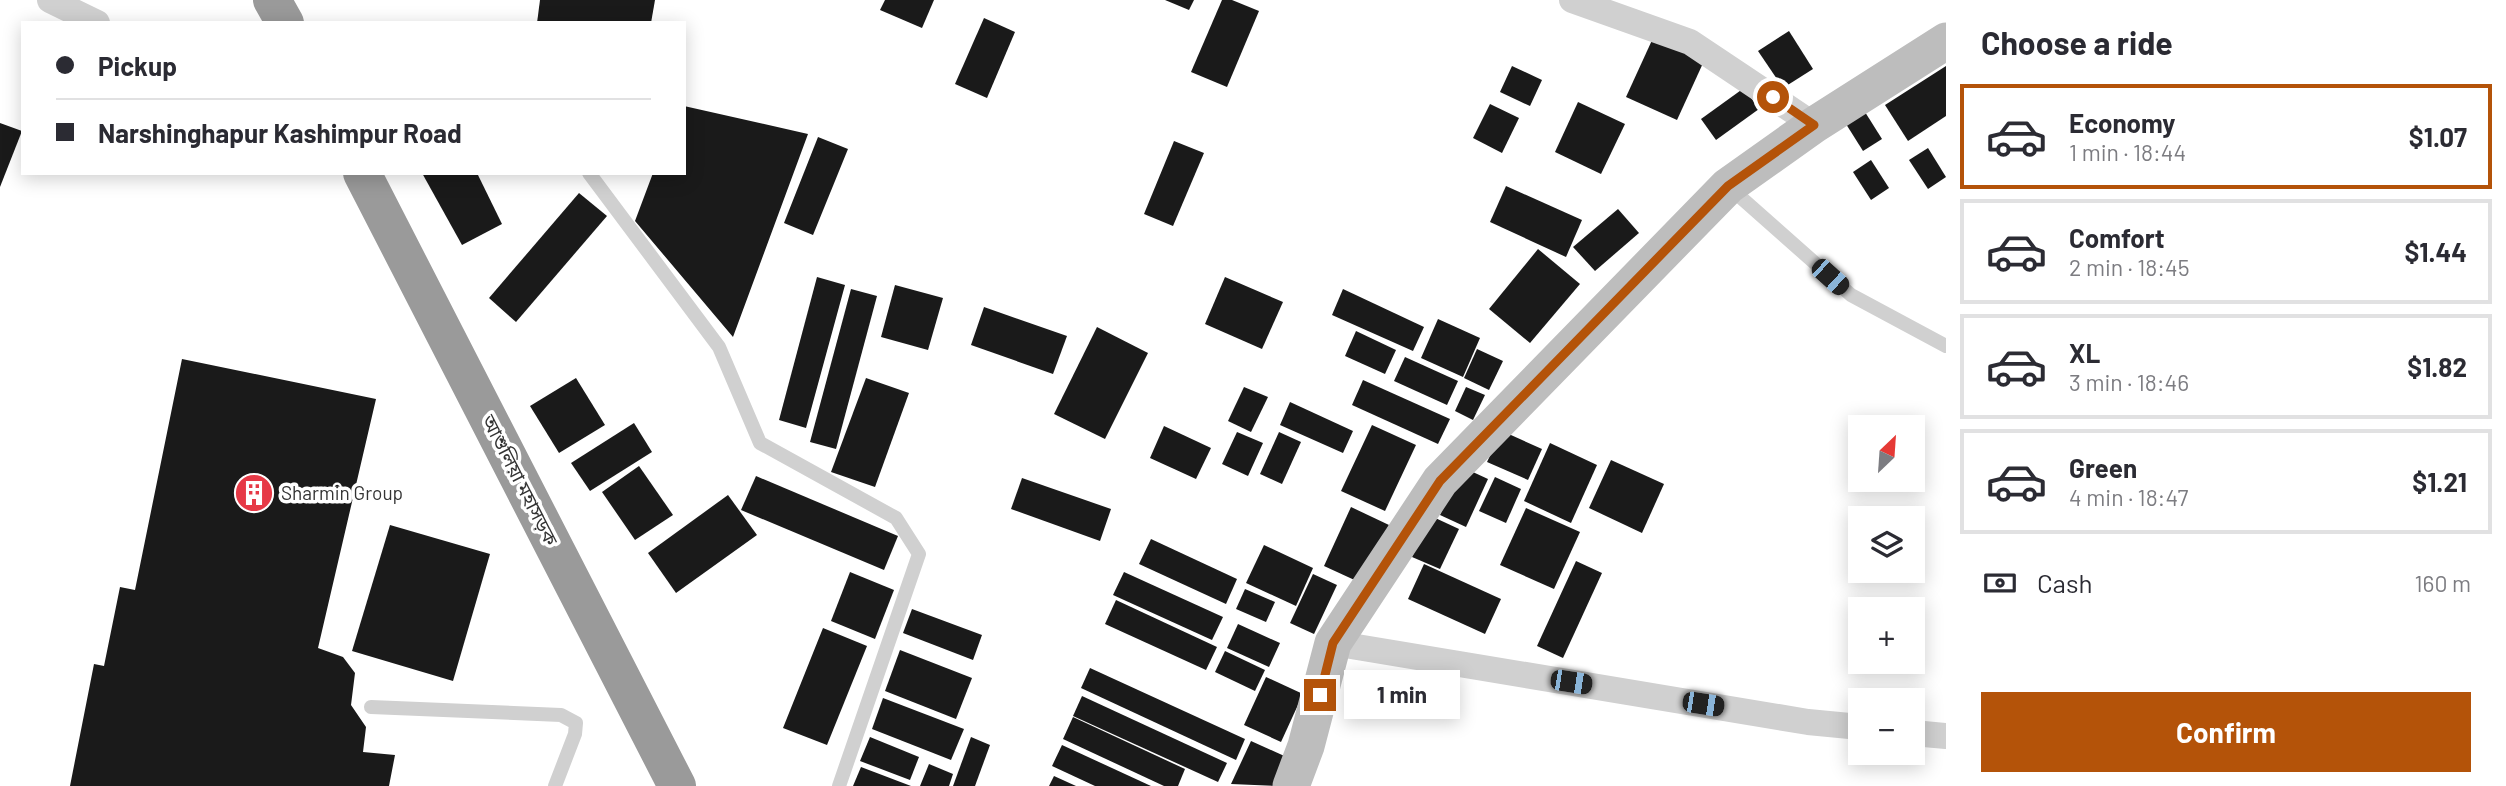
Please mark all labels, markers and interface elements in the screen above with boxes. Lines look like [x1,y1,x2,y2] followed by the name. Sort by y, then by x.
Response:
[1981,23,2173,61] text: Choose a ride
[98,50,177,81] text: Pickup
[1757,81,1789,113] route start
[1985,105,2048,168] icon: car
[2069,107,2175,138] text: Economy
[98,117,462,148] text: Narshinghapur Kashimpur Road
[2409,121,2467,152] text: $1.07
[2069,138,2186,166] text: 1 min · 18:44
[1985,220,2048,283] icon: car
[2069,222,2165,253] text: Comfort
[2404,236,2467,267] text: $1.44
[2069,253,2190,281] text: 2 min · 18:45
[1808,255,1853,299] car
[1985,335,2048,398] icon: car
[2069,337,2100,368] text: XL
[2407,351,2467,382] text: $1.82
[2069,368,2189,396] text: 3 min · 18:46
[477,410,564,550] street label: আশুলিয়া মহাসড়ক
[1848,415,1925,492] north arrow
[1848,415,1925,765] map controls
[1985,450,2048,513] icon: car
[2069,452,2137,483] text: Green
[2412,466,2467,497] text: $1.21
[233,472,275,514] building icon: Sharmin Group
[281,481,403,504] place label: Sharmin Group
[2069,483,2188,511] text: 4 min · 18:47
[1848,506,1925,583] button: layers
[1981,564,2019,602] icon: cash
[2037,567,2092,598] text: Cash
[2414,569,2471,597] text: 160 m
[1848,597,1925,674] button: +
[1549,668,1594,696] car
[1344,670,1460,720] callout: 1 min
[1304,679,1336,711] route end
[1377,680,1427,708] text: 1 min
[1848,688,1925,765] button: −
[1681,690,1726,718] car
[1981,692,2471,772] button: Confirm

